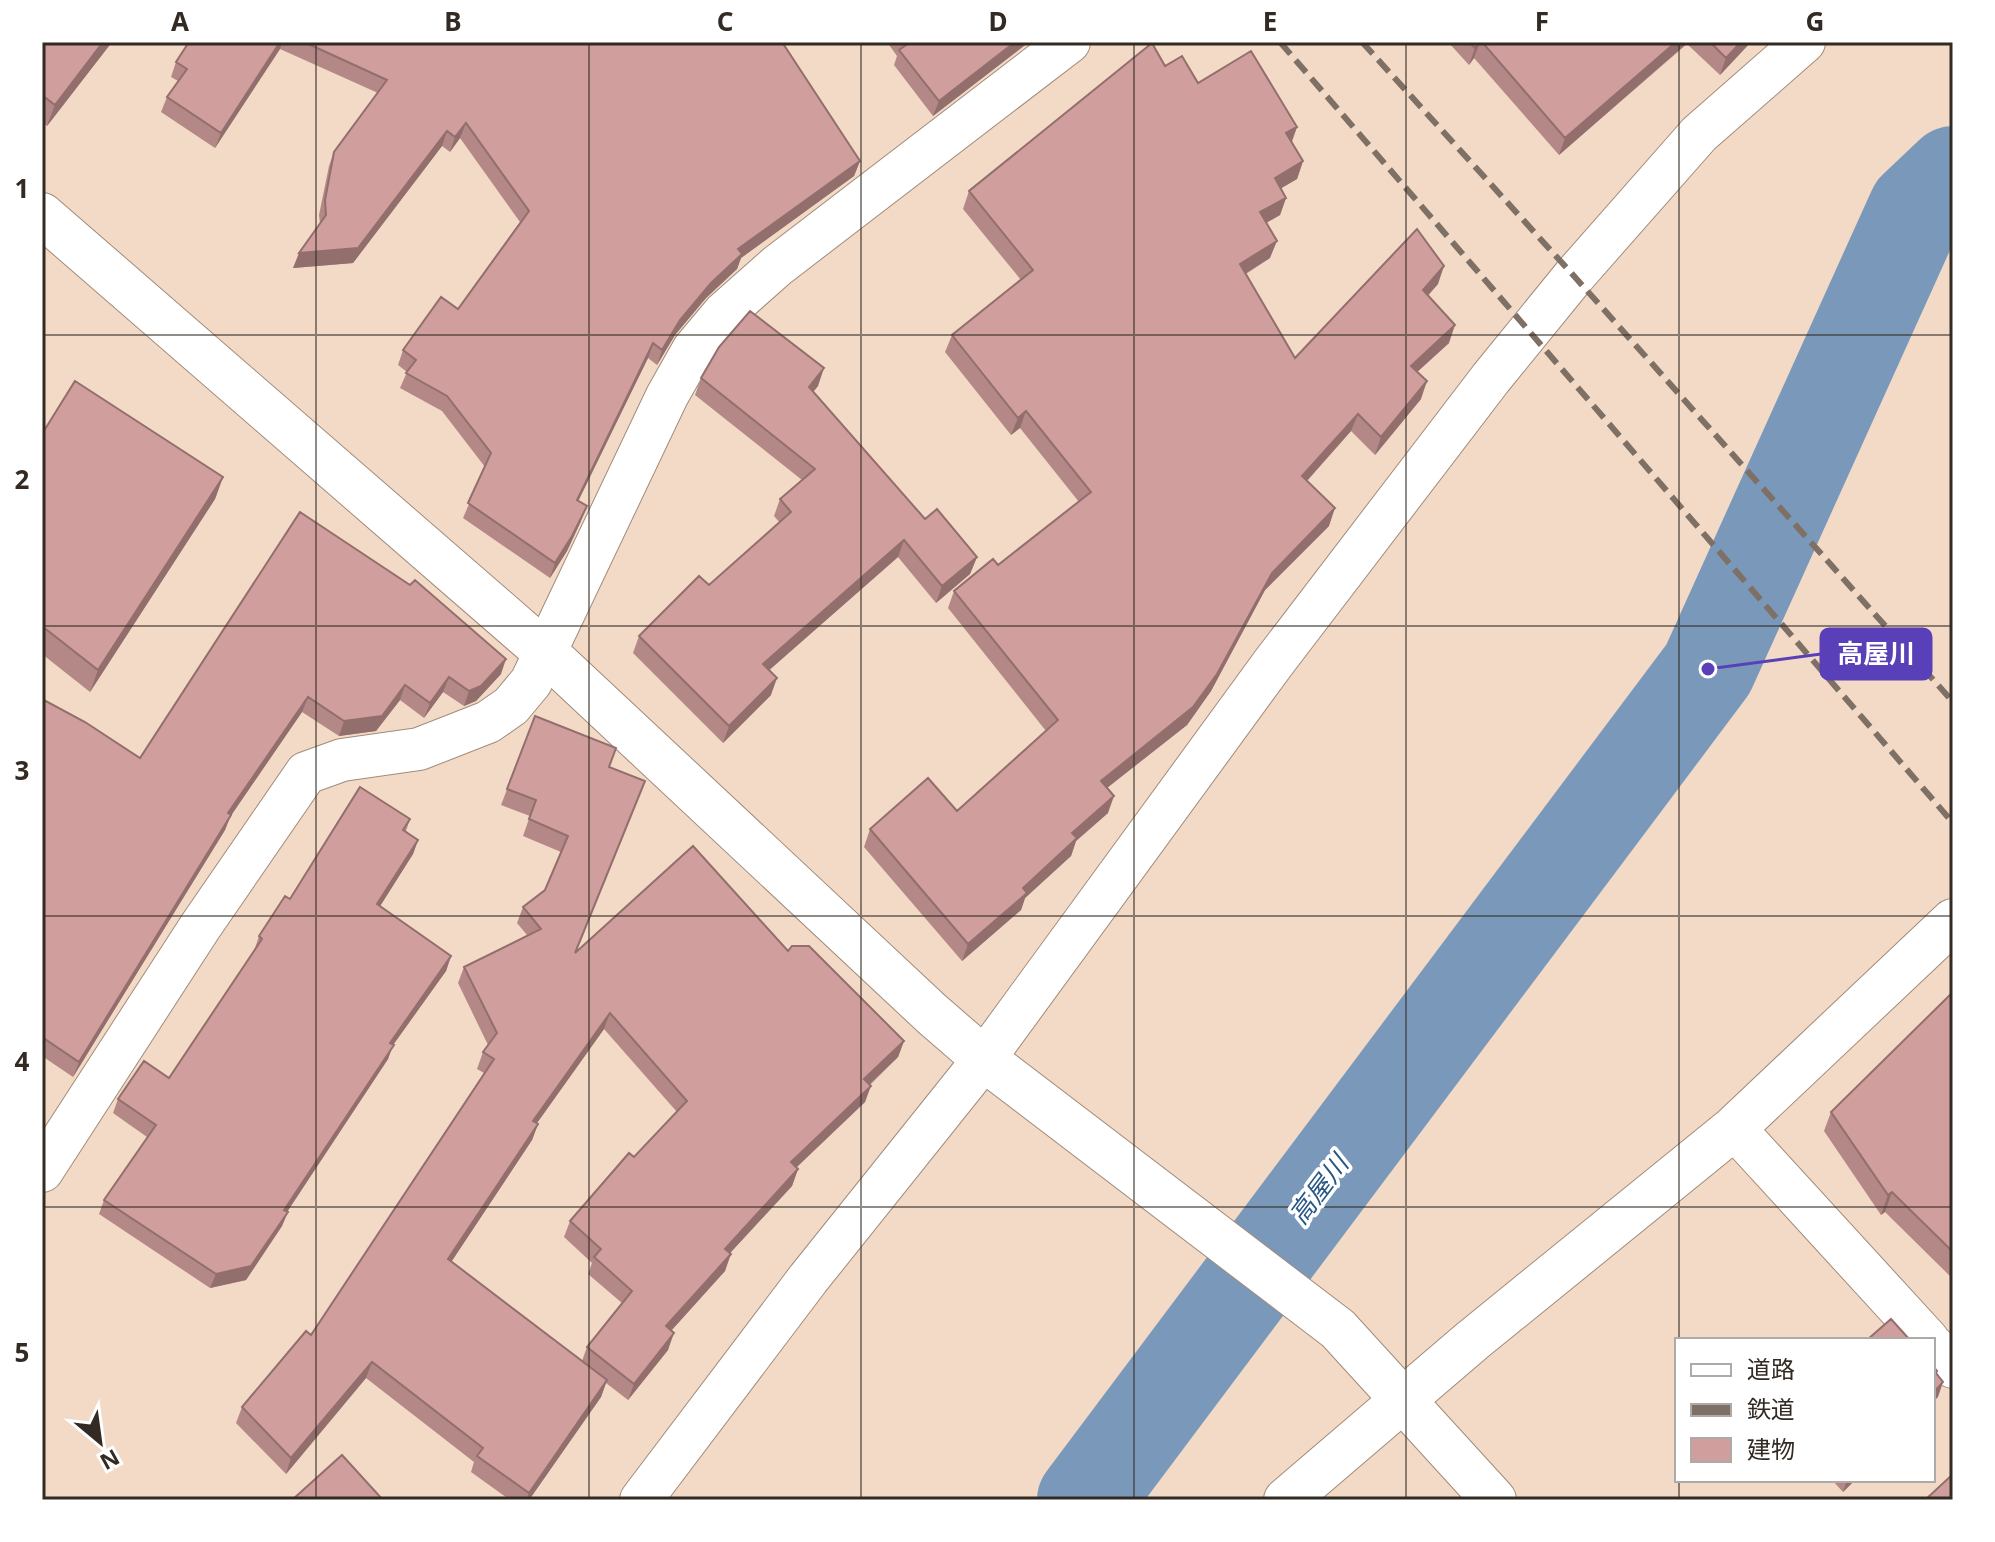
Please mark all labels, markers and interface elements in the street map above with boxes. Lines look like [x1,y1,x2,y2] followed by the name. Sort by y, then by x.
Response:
[171,3,189,39] text: A
[444,3,462,39] text: B
[717,3,733,39] text: C
[988,3,1008,39] text: D
[1263,3,1277,39] text: E
[1535,3,1549,39] text: F
[1806,3,1824,39] text: G
[15,170,29,206] text: 1
[15,461,30,497] text: 2
[1821,629,1931,679] callout: 高屋川
[1837,635,1915,671] text: 高屋川
[15,752,29,788] text: 3
[15,1043,30,1079] text: 4
[1280,1145,1358,1231] water label: 高屋川
[15,1334,29,1370] text: 5
[1675,1338,1935,1482] legend
[1747,1352,1795,1385] text: 道路
[1747,1392,1795,1425] text: 鉄道
[60,1402,140,1482] north arrow
[1747,1432,1795,1465] text: 建物
[95,1443,125,1478] text: N

